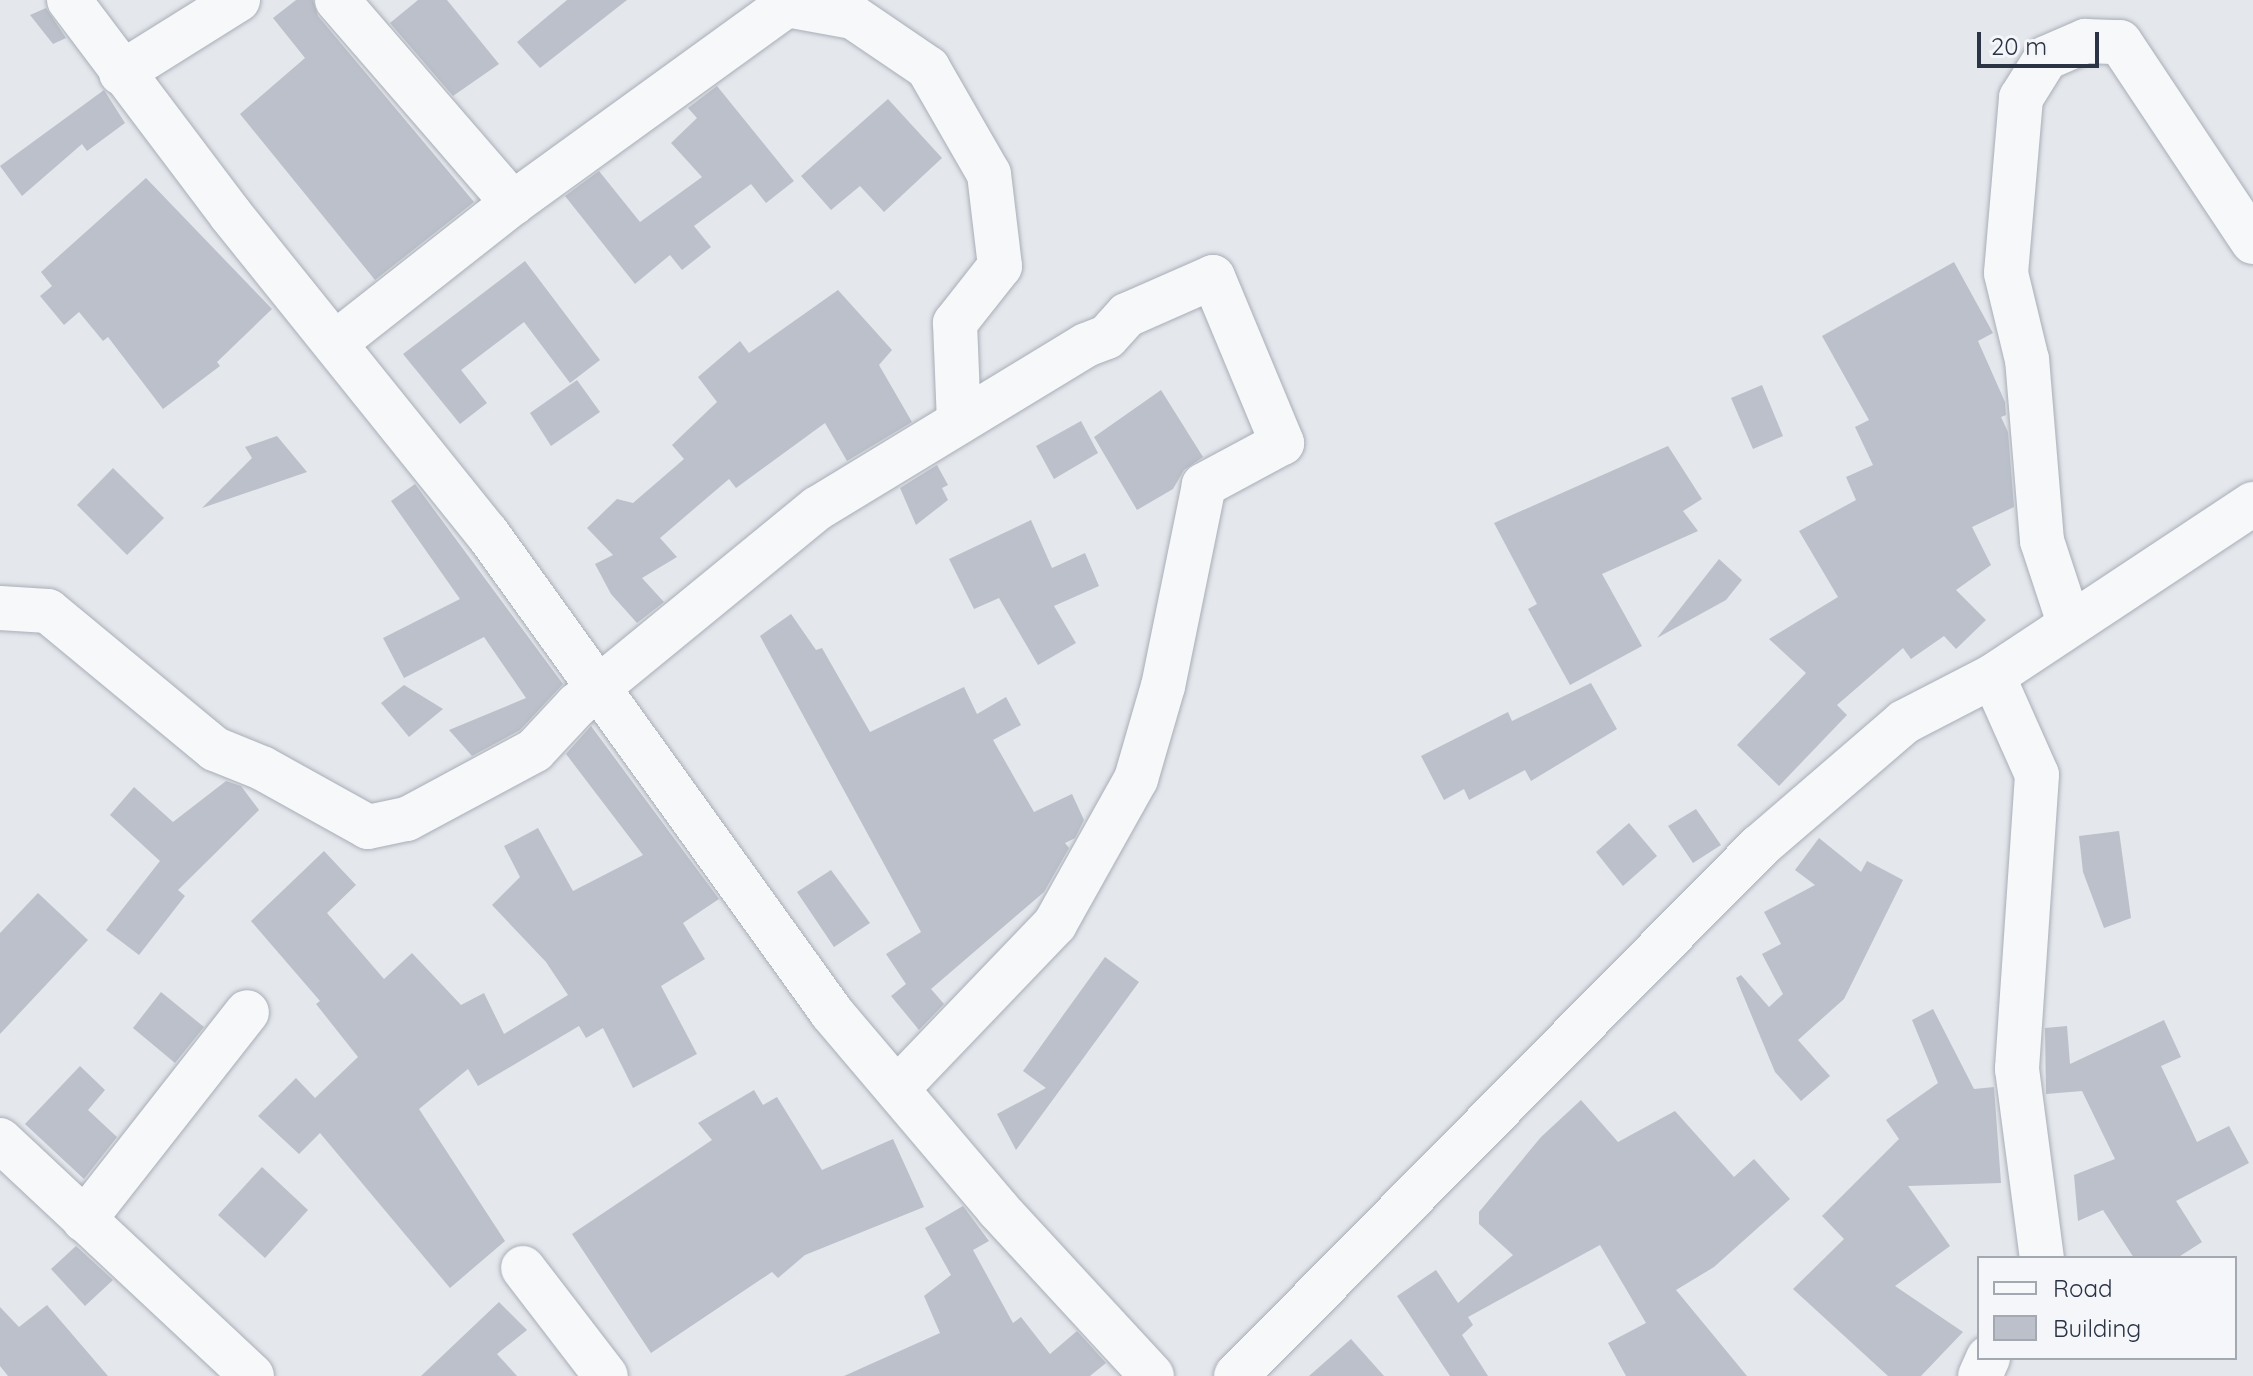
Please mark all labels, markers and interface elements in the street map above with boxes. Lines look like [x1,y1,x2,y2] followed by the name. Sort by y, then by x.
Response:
[1981,16,2103,66] scale bar
[1991,31,2047,61] text: 20 m
[1977,1256,2237,1360] legend
[2053,1273,2113,1303] text: Road
[2053,1313,2141,1343] text: Building

